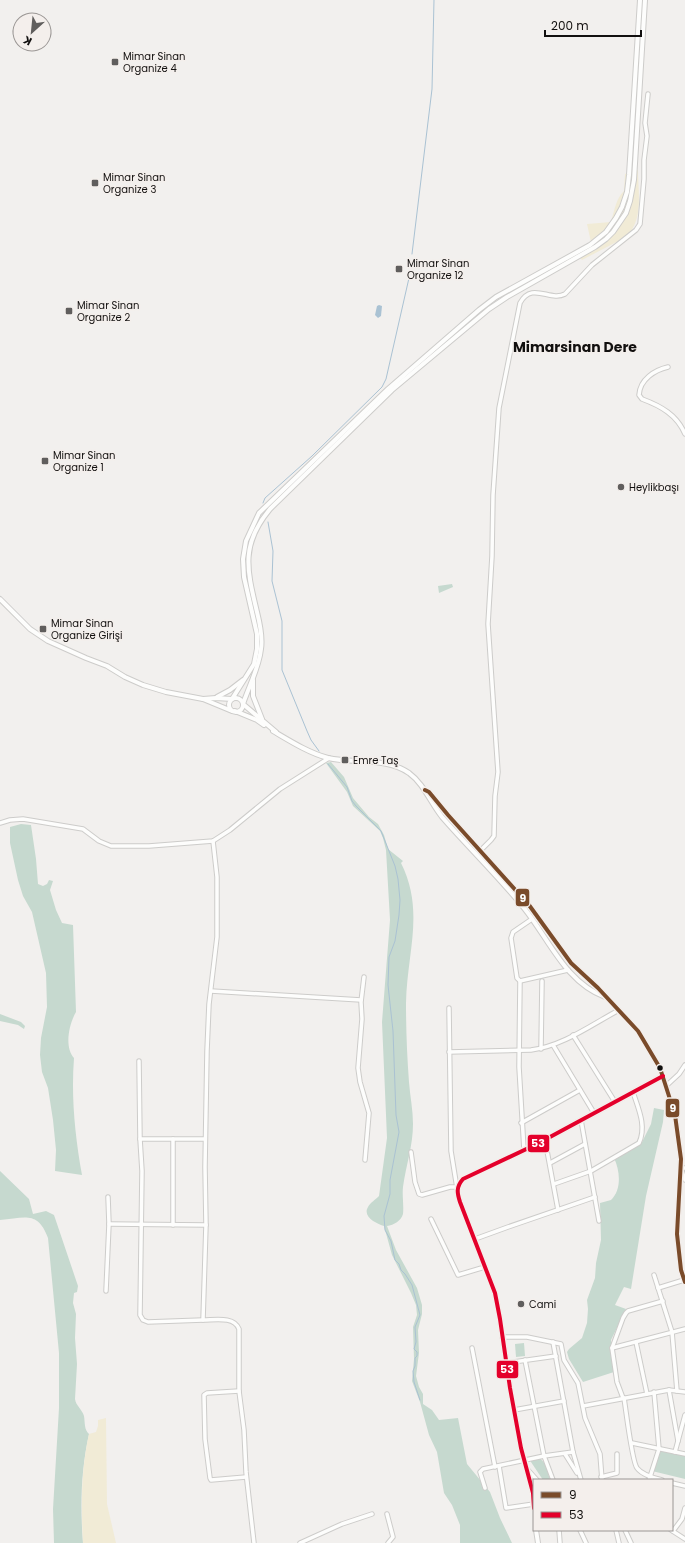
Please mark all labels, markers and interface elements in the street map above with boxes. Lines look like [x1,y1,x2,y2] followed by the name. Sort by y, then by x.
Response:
[12,12,52,52] north arrow
[545,12,641,38] scale bar
[551,17,589,34] text: 200 m
[20,32,35,50] text: K
[123,49,185,76] place label: Mimar Sinan Organize 4
[110,57,120,67] marker: Mimar Sinan Organize 4
[103,170,165,197] place label: Mimar Sinan Organize 3
[90,178,100,188] marker: Mimar Sinan Organize 3
[407,256,469,283] place label: Mimar Sinan Organize 12
[394,264,404,274] marker: Mimar Sinan Organize 12
[77,298,139,325] place label: Mimar Sinan Organize 2
[64,306,74,316] marker: Mimar Sinan Organize 2
[513,337,637,357] district label: Mimarsinan Dere
[53,448,115,475] place label: Mimar Sinan Organize 1
[40,456,50,466] marker: Mimar Sinan Organize 1
[629,480,679,495] place label: Heylikbaşı
[616,482,626,492] marker: Heylikbaşı
[51,616,123,643] place label: Mimar Sinan Organize Girişi
[38,624,48,634] marker: Mimar Sinan Organize Girişi
[353,753,398,768] place label: Emre Taş
[340,755,350,765] marker: Emre Taş
[515,888,530,907] line badge: 9
[520,890,527,906] text: 9
[655,1063,665,1073] unlabelled marker
[665,1098,680,1118] line badge: 9
[670,1100,677,1116] text: 9
[527,1134,550,1153] line badge: 53
[531,1135,545,1151] text: 53
[529,1297,556,1312] place label: Cami
[516,1299,526,1309] marker: Cami
[496,1360,519,1379] line badge: 53
[500,1361,514,1377] text: 53
[533,1479,673,1531] legend
[569,1486,577,1503] text: 9
[569,1506,584,1523] text: 53

